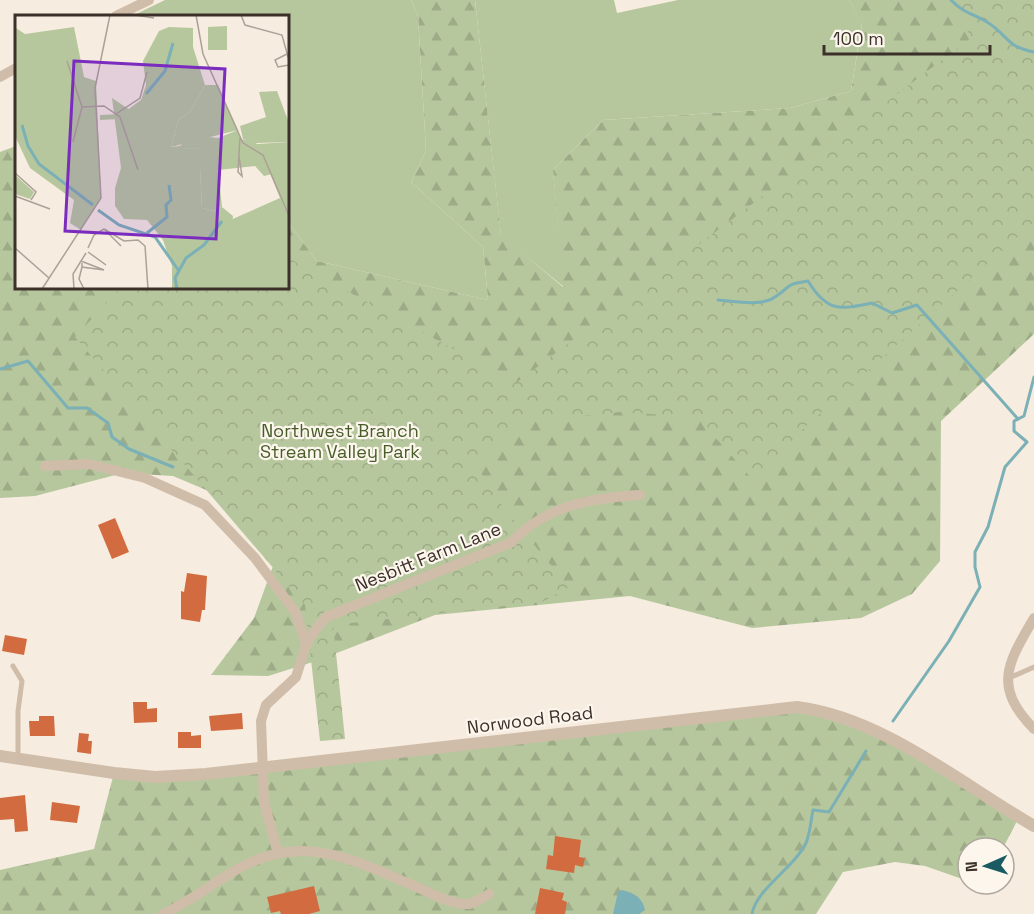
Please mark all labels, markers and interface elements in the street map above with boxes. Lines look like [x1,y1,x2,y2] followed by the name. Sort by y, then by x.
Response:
[15,15,290,290] inset map
[824,18,990,56] scale bar
[833,27,884,50] text: 100 m
[260,419,420,463] park label: Northwest Branch Stream Valley Park
[351,517,504,596] street label: Nesbitt Farm Lane
[466,700,594,739] street label: Norwood Road
[956,836,1016,896] north arrow
[961,861,982,873] text: N

